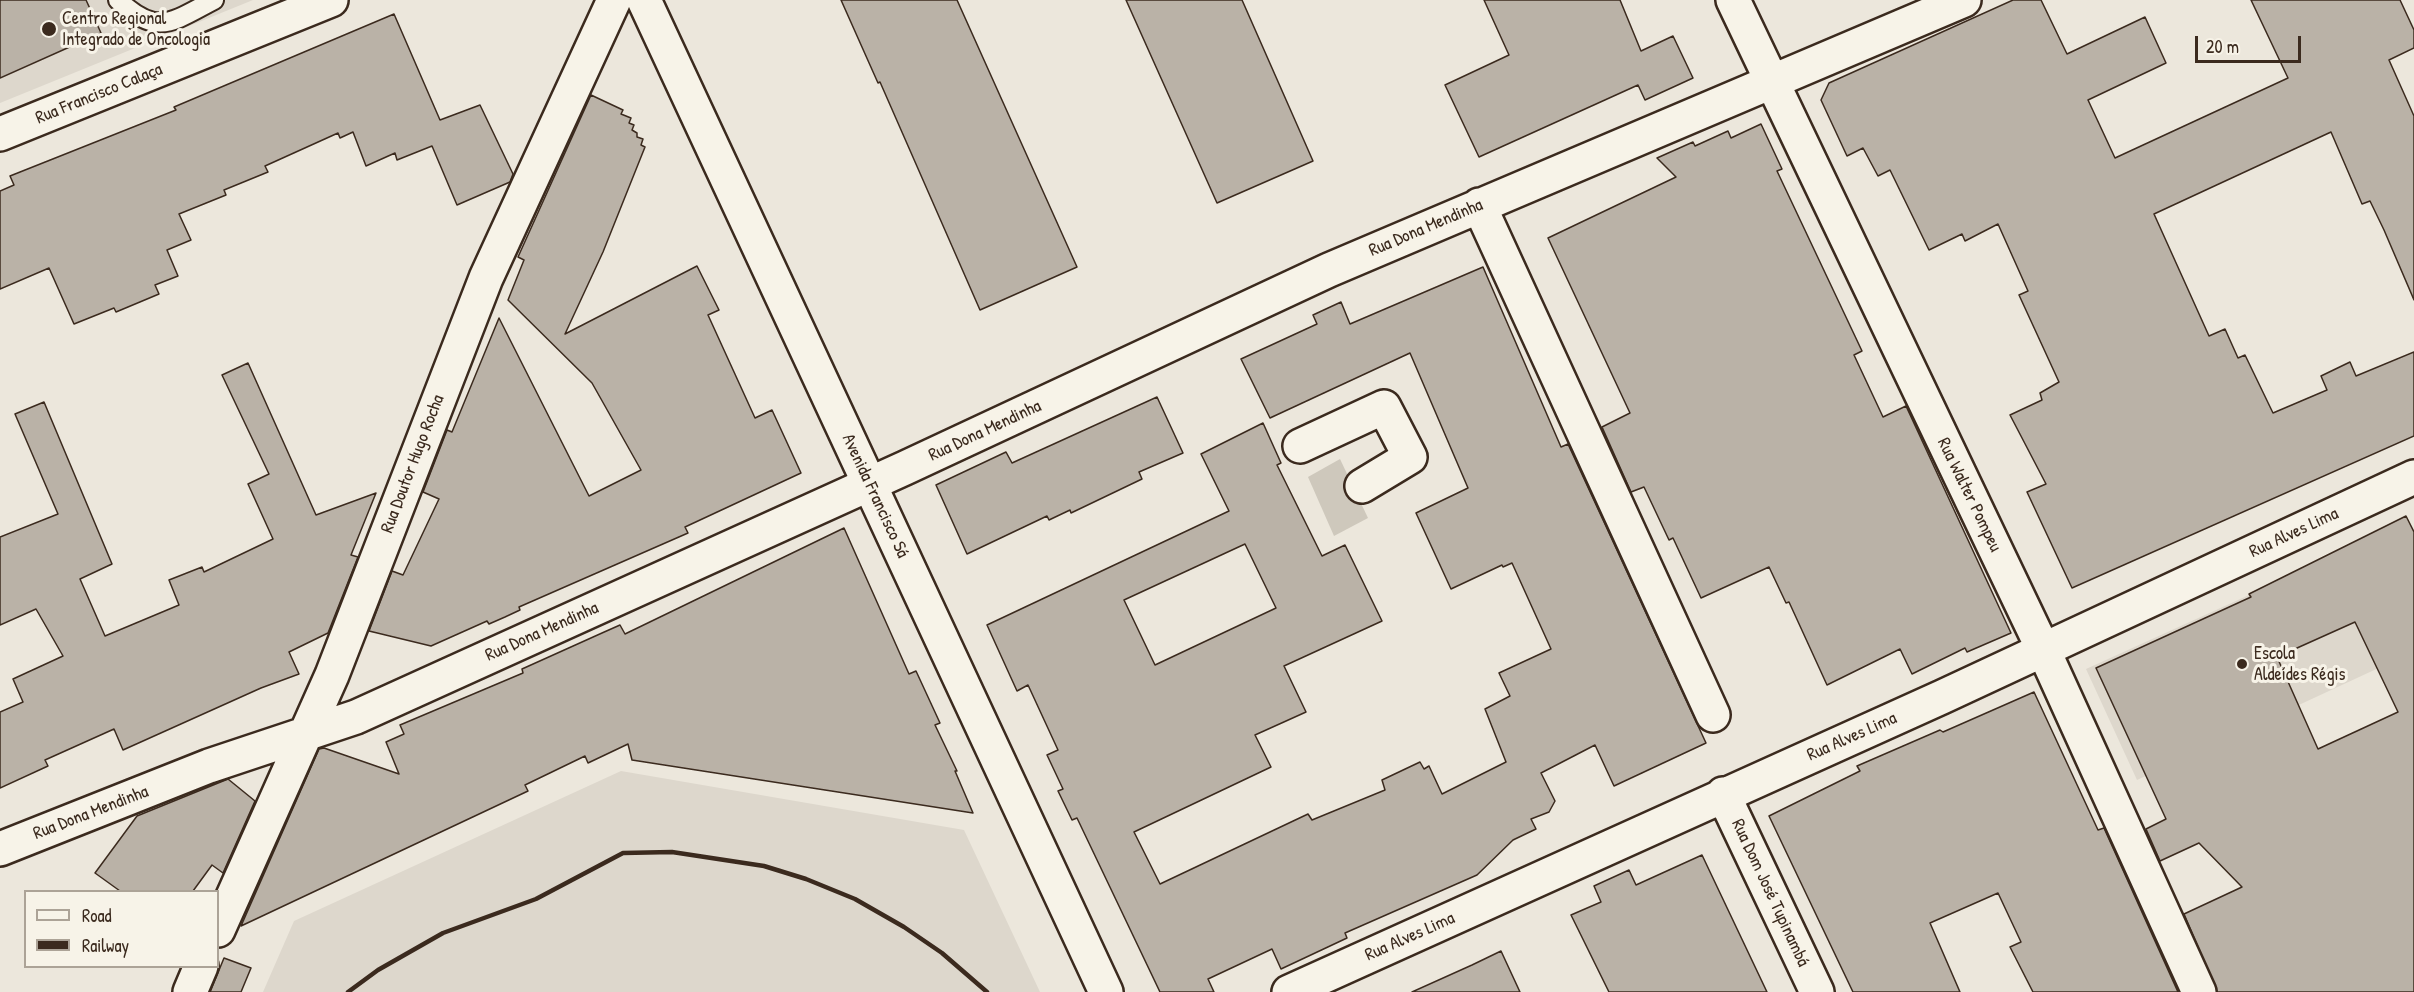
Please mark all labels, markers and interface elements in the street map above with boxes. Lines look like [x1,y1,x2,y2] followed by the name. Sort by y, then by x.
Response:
[62,8,210,50] place label: Centro Regional Integrado de Oncologia
[40,20,58,38] marker: Centro Regional Integrado de Oncologia
[2198,24,2304,62] scale bar
[2206,34,2239,59] text: 20 m
[33,59,165,129] street label: Rua Francisco Calaça
[1366,194,1486,262] street label: Rua Dona Mendinha
[377,392,449,536] street label: Rua Doutor Hugo Rocha
[925,396,1045,466] street label: Rua Dona Mendinha
[837,431,913,561] street label: Avenida Francisco Sá
[1932,434,2006,556] street label: Rua Walter Pompeu
[2246,503,2342,563] street label: Rua Alves Lima
[482,597,602,667] street label: Rua Dona Mendinha
[2254,643,2345,686] place label: Escola Aldeídes Régis
[2235,657,2249,671] marker: Escola Aldeídes Régis
[1804,708,1900,766] street label: Rua Alves Lima
[30,781,152,845] street label: Rua Dona Mendinha
[1726,816,1814,970] street label: Rua Dom José Tupinambá
[24,890,219,968] legend
[82,903,112,928] text: Road
[1362,908,1458,966] street label: Rua Alves Lima
[82,933,129,958] text: Railway

